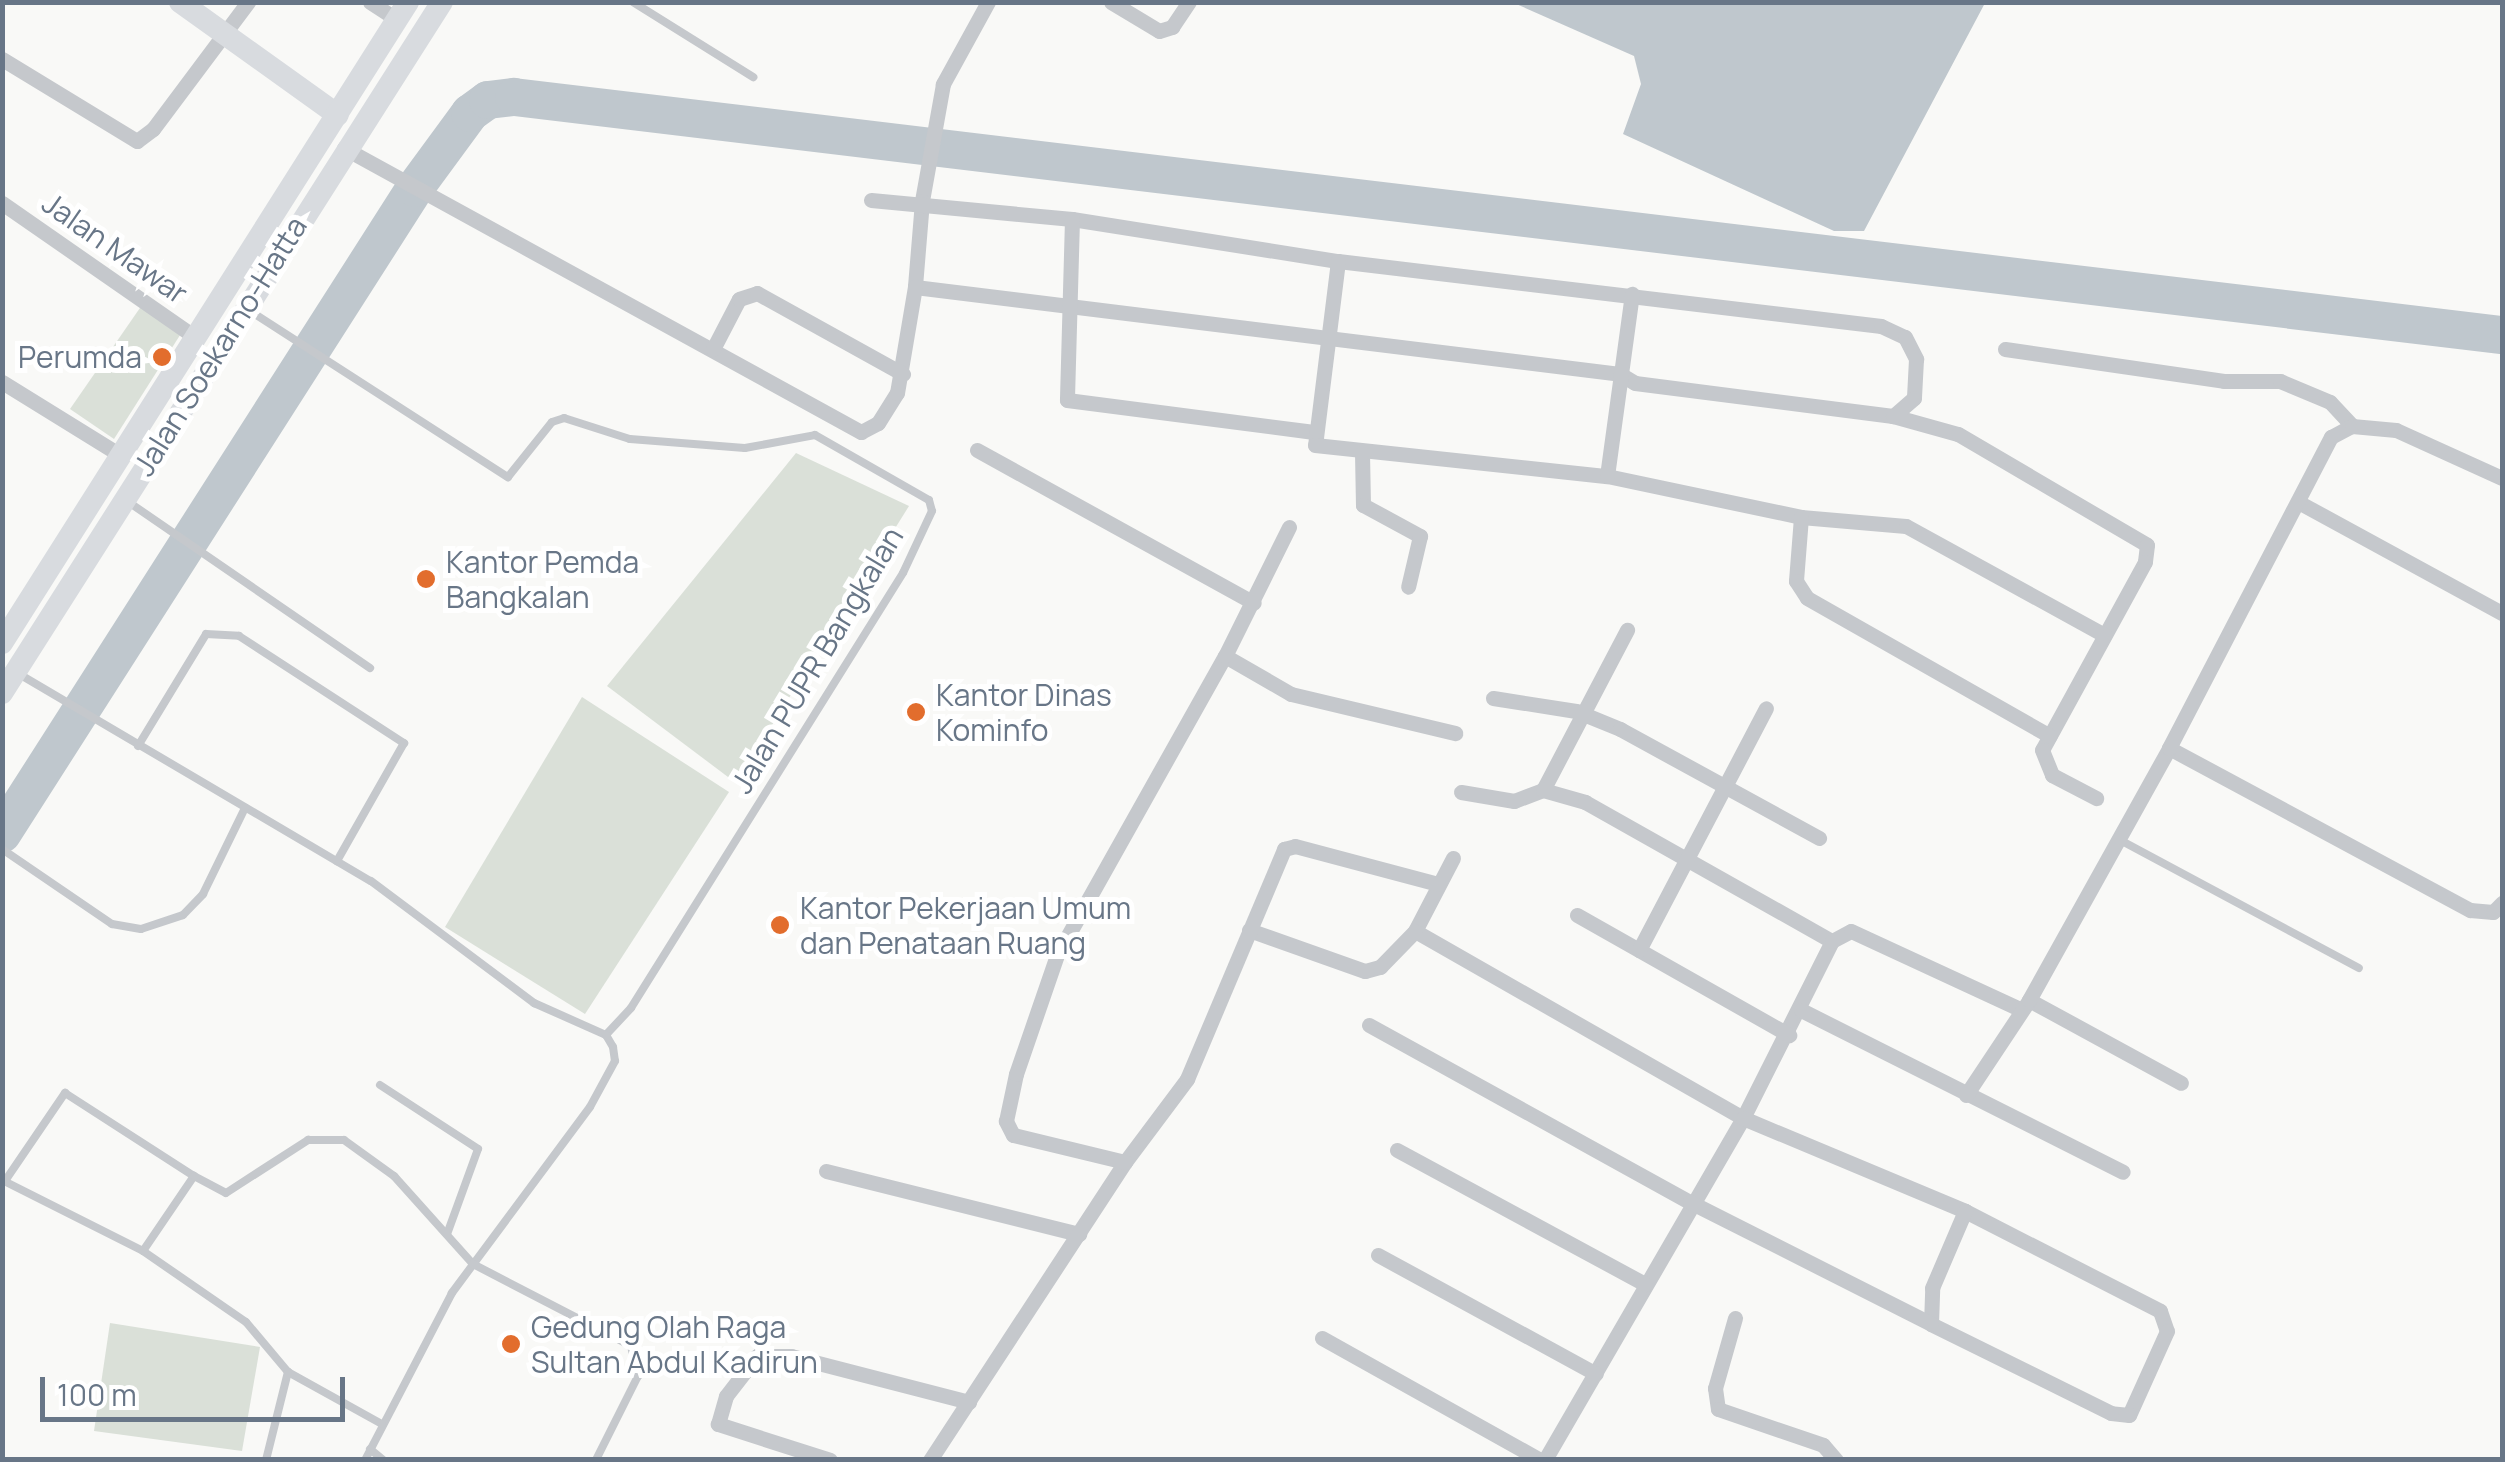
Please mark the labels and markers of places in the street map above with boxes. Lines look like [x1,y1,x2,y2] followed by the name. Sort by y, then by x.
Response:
[18,339,142,375] place label: Perumda
[151,346,173,368] marker: Perumda
[446,544,639,614] place label: Kantor Pemda Bangkalan
[415,568,437,590] marker: Kantor Pemda Bangkalan
[936,677,1112,748] place label: Kantor Dinas Kominfo
[905,701,927,723] marker: Kantor Dinas Kominfo
[800,890,1131,960] place label: Kantor Pekerjaan Umum dan Penataan Ruang
[769,914,791,936] marker: Kantor Pekerjaan Umum dan Penataan Ruang
[531,1309,818,1380] place label: Gedung Olah Raga Sultan Abdul Kadirun
[500,1333,522,1355] marker: Gedung Olah Raga Sultan Abdul Kadirun

